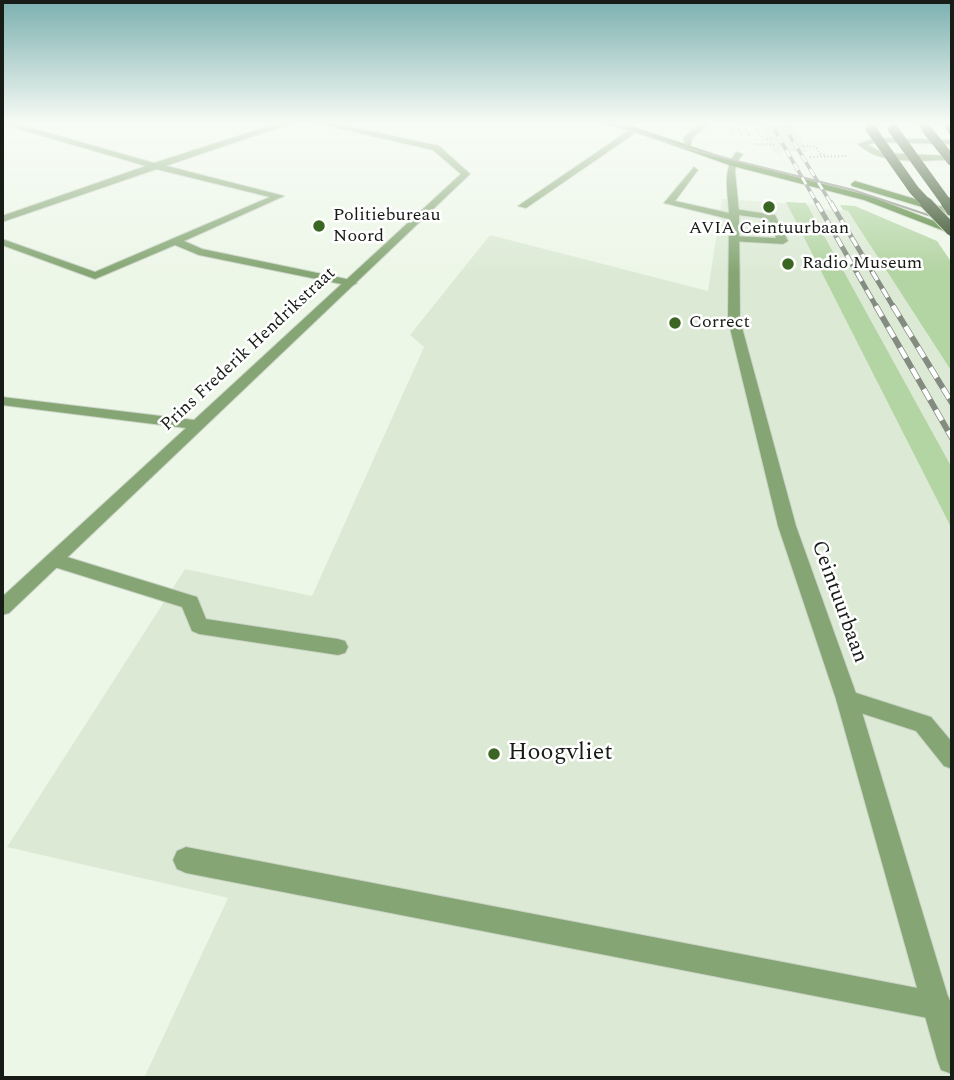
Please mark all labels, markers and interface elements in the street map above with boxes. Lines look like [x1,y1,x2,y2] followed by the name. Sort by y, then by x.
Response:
[761,199,777,215] marker: AVIA Ceintuurbaan
[333,205,441,248] place label: Politiebureau Noord
[311,218,327,234] marker: Politiebureau Noord
[689,218,849,240] place label: AVIA Ceintuurbaan
[802,253,922,275] place label: Radio Museum
[780,256,796,272] marker: Radio Museum
[157,263,341,437] street label: Prins Frederik Hendrikstraat
[689,312,750,334] place label: Correct
[667,315,683,331] marker: Correct
[804,537,872,667] street label: Ceintuurbaan
[508,740,613,768] place label: Hoogvliet
[486,746,502,762] marker: Hoogvliet

